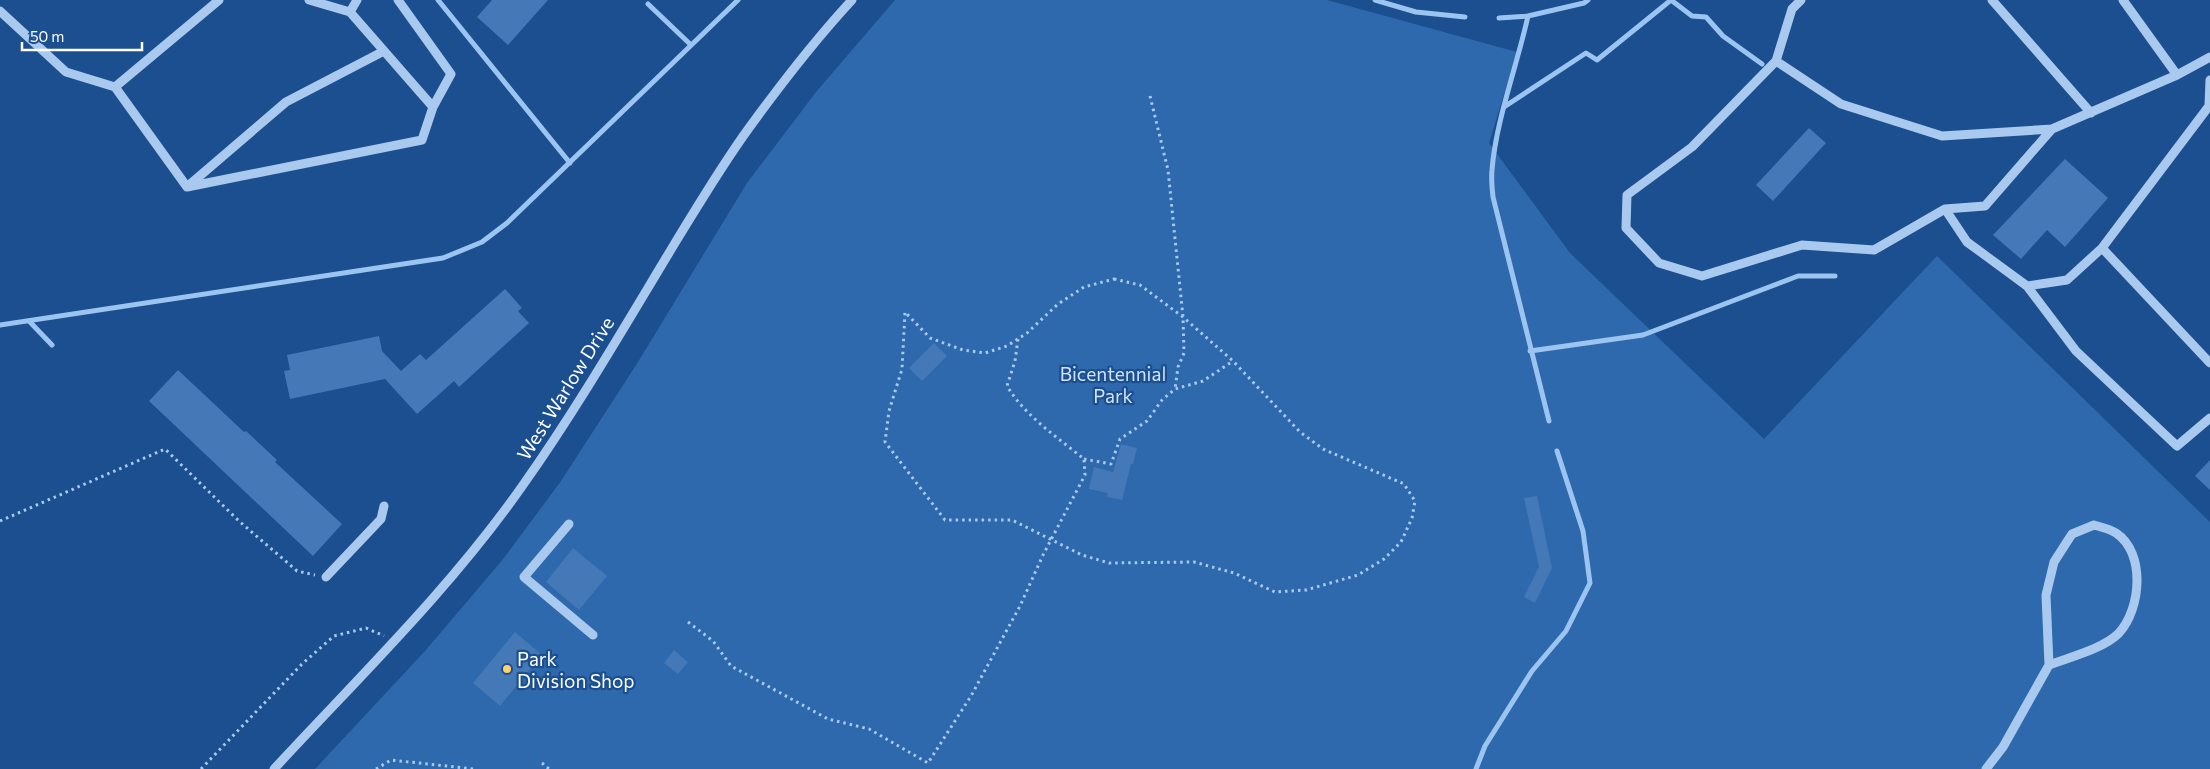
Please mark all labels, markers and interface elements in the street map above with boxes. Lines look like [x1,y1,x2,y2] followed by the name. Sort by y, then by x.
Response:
[22,20,142,52] scale bar
[30,27,64,45] text: 50 m
[512,312,618,464] street label: West Warlow Drive
[1060,362,1166,407] park label: Bicentennial Park
[517,647,635,692] place label: Park Division Shop
[501,663,513,675] marker: Park Division Shop

